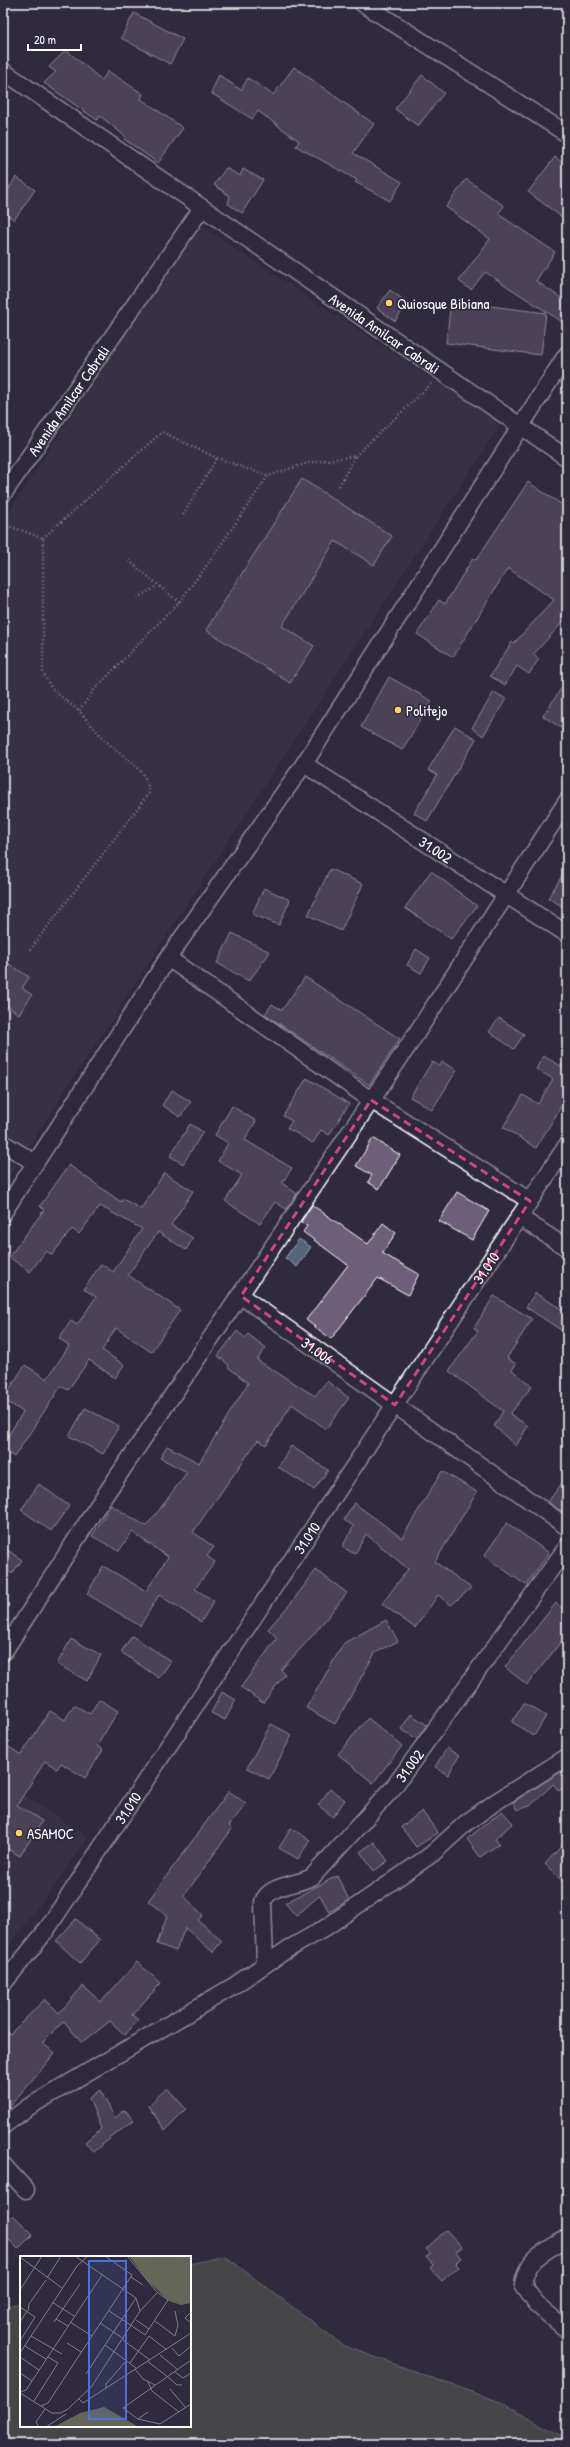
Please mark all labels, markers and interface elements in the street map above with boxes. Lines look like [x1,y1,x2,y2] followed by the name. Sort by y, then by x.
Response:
[28,26,81,52] scale bar
[34,31,56,48] text: 20 m
[325,288,444,378] street label: Avenida Amilcar Cabrali
[397,293,490,314] place label: Quiosque Bibiana
[384,298,394,308] marker: Quiosque Bibiana
[22,341,114,460] street label: Avenida Amilcar Cabrali
[406,700,447,721] place label: Politejo
[393,705,403,715] marker: Politejo
[415,831,457,868] street label: 31.002
[467,1247,504,1288] street label: 31.010
[297,1332,338,1369] street label: 31.006
[288,1517,325,1558] street label: 31.010
[390,1745,428,1786] street label: 31.002
[109,1787,146,1828] street label: 31.010
[27,1823,74,1844] place label: ASAMOC
[14,1828,24,1838] marker: ASAMOC
[20,2256,191,2427] inset map

